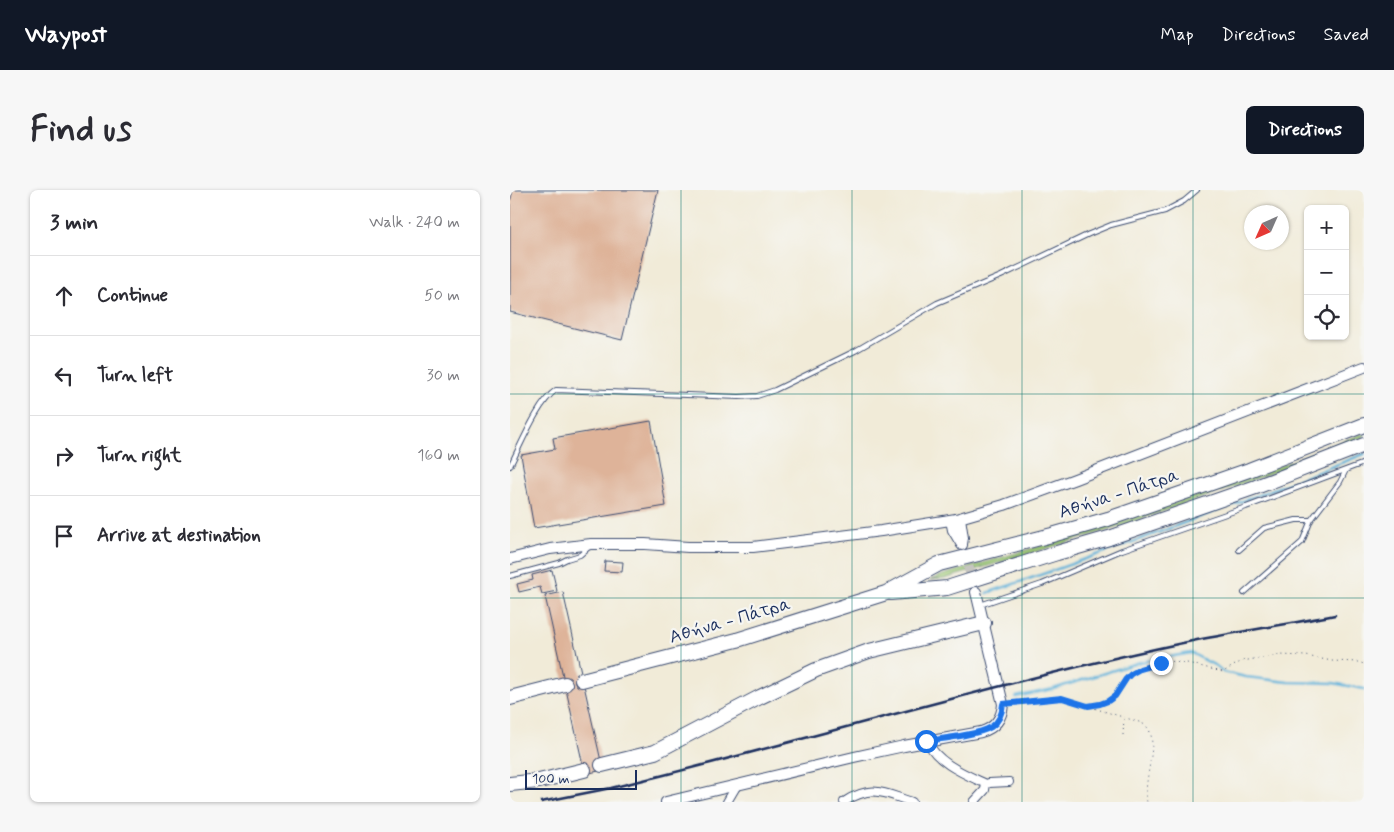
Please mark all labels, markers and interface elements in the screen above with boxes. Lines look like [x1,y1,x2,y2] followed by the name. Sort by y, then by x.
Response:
[25,20,107,51] text: Waypost
[1161,23,1194,47] text: Map
[1222,23,1296,47] text: Directions
[1324,23,1369,47] text: Saved
[1246,106,1364,154] button: Directions
[30,107,132,153] text: Find us
[1244,205,1289,250] north arrow
[1304,205,1349,340] map controls
[1304,205,1349,250] button: +
[50,209,98,237] text: 3 min
[369,212,460,233] text: Walk · 240 m
[1304,250,1349,295] button: −
[50,282,78,310] icon: ahead
[97,283,168,308] text: Continue
[424,285,460,306] text: 50 m
[1304,295,1349,340] button: locate
[50,362,78,390] icon: left
[97,363,173,388] text: Turn left
[427,365,460,386] text: 30 m
[50,442,78,470] icon: right
[97,443,181,468] text: Turn right
[417,445,460,466] text: 160 m
[1056,463,1182,525] street label: Αθήνα - Πάτρα
[50,522,78,550] icon: arrive
[97,523,261,548] text: Arrive at destination
[667,592,793,650] street label: Αθήνα - Πάτρα
[1150,652,1173,675] route end
[915,730,938,753] route start
[525,767,638,790] scale bar
[532,770,570,788] text: 100 m

